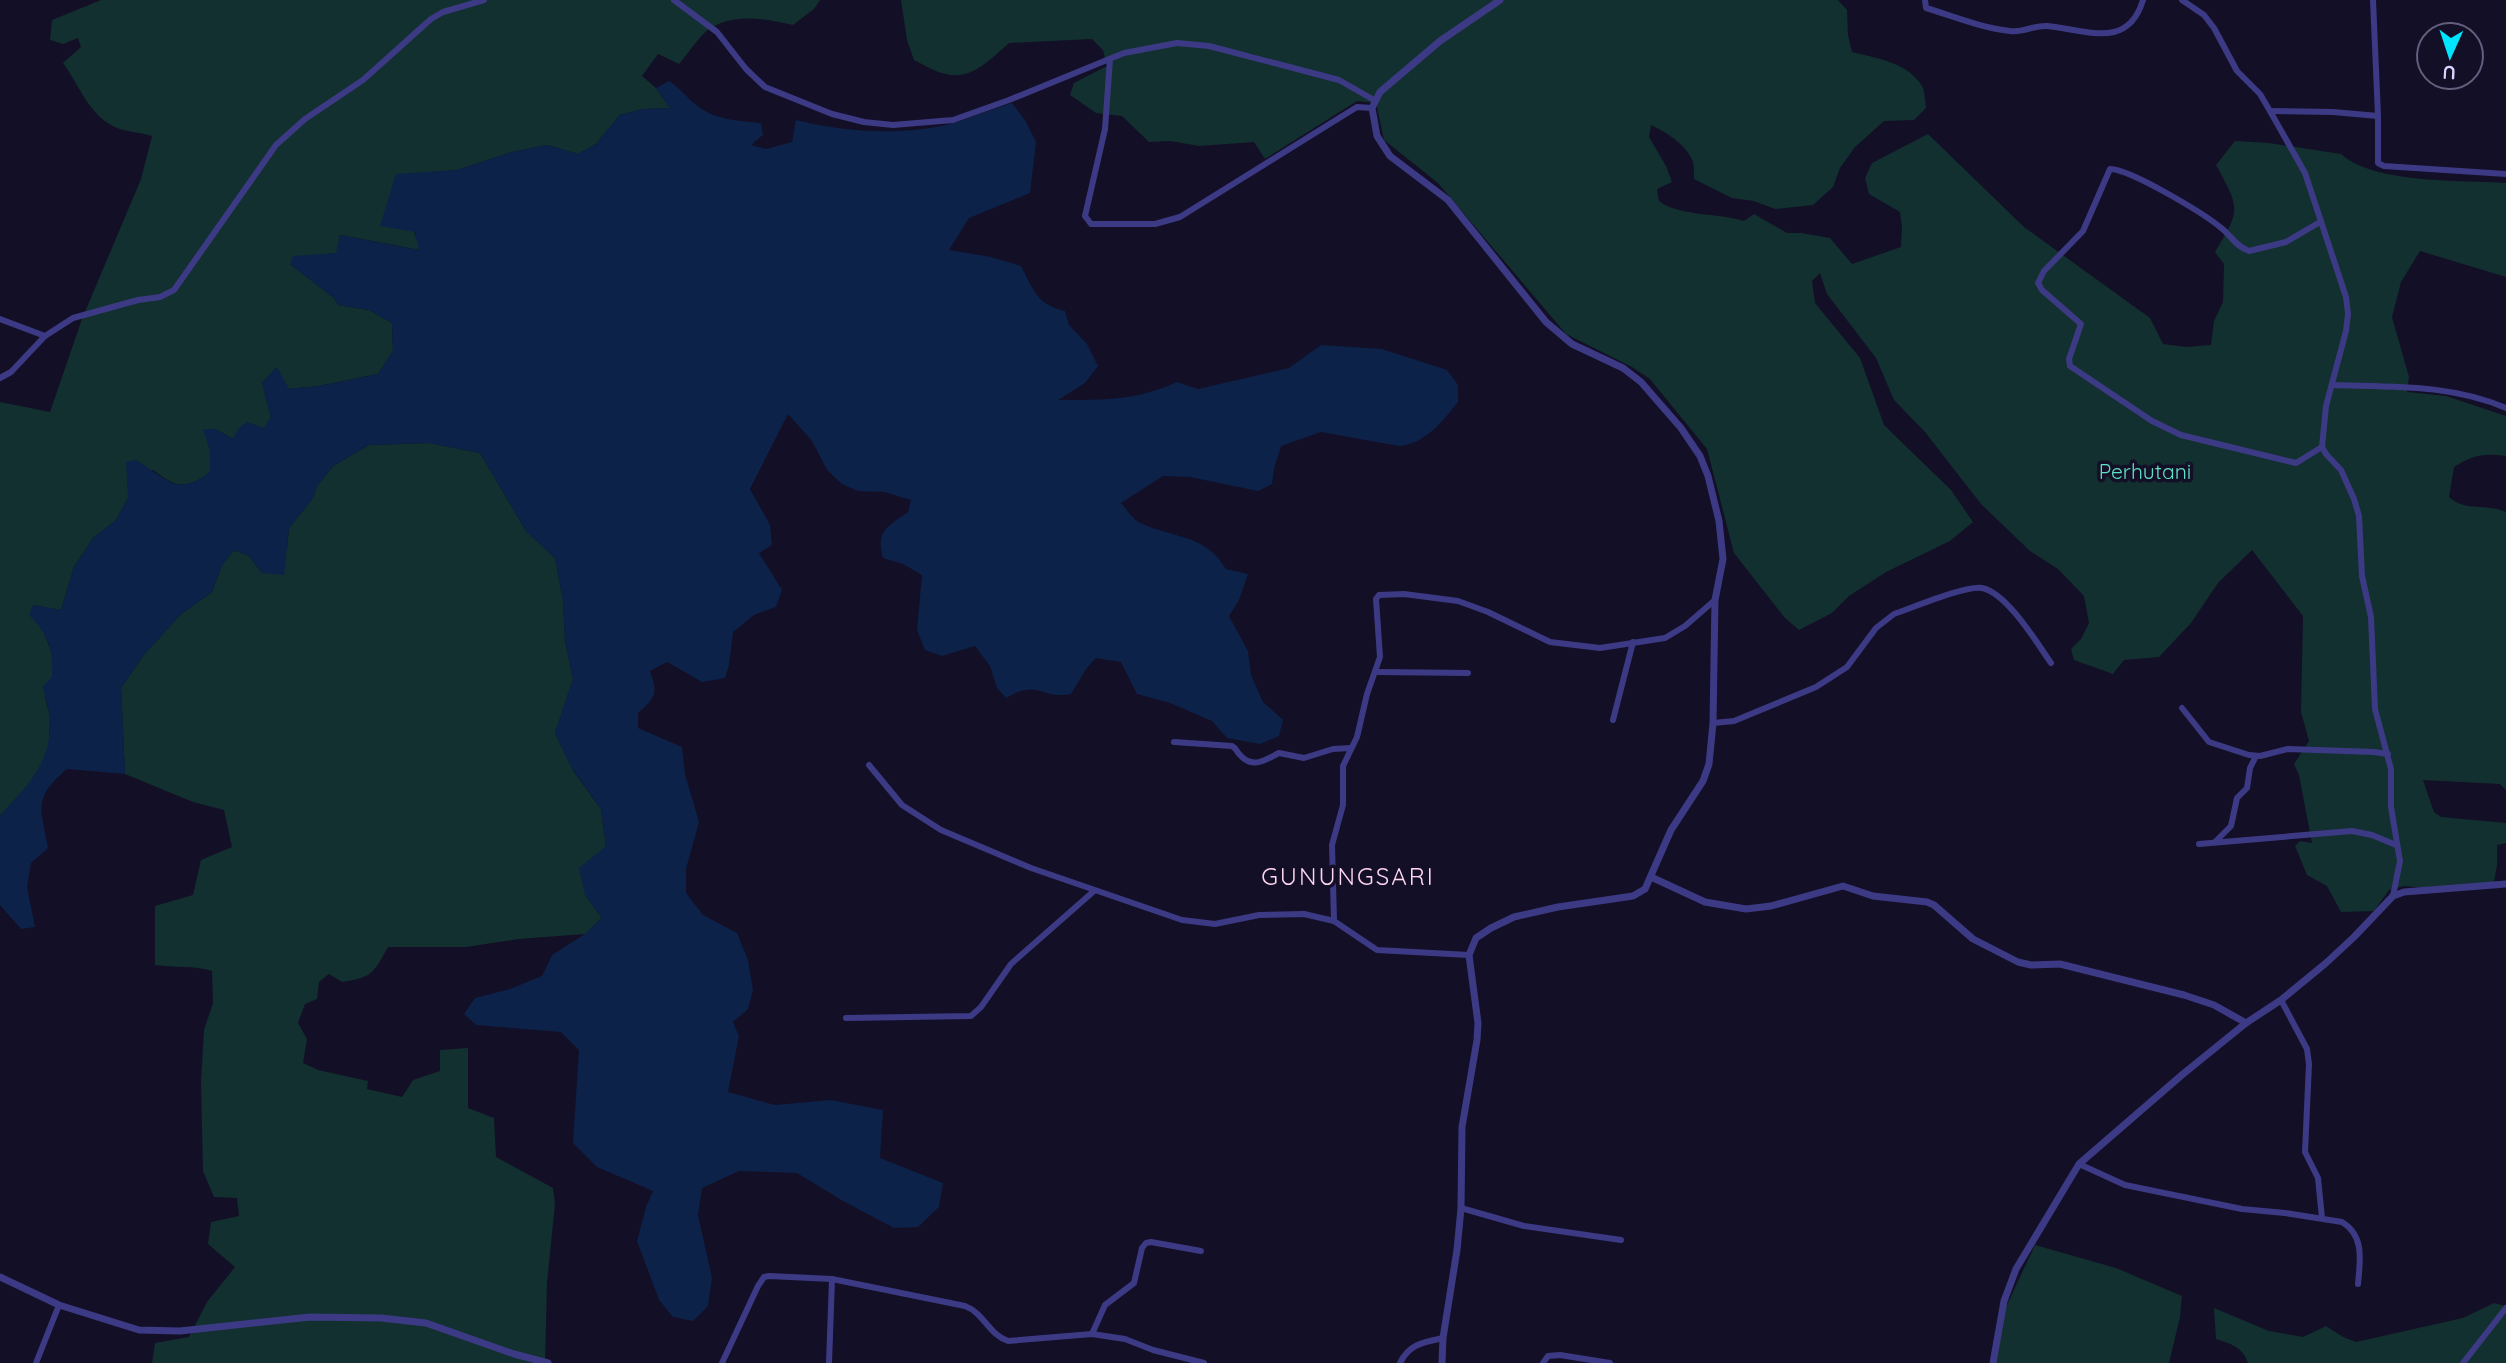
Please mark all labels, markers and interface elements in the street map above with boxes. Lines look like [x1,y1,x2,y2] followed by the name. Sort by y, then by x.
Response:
[2415,21,2485,91] north arrow
[2442,61,2456,85] text: U
[2099,458,2191,484] park label: Perhutani
[1261,861,1435,891] district label: GUNUNGSARI

